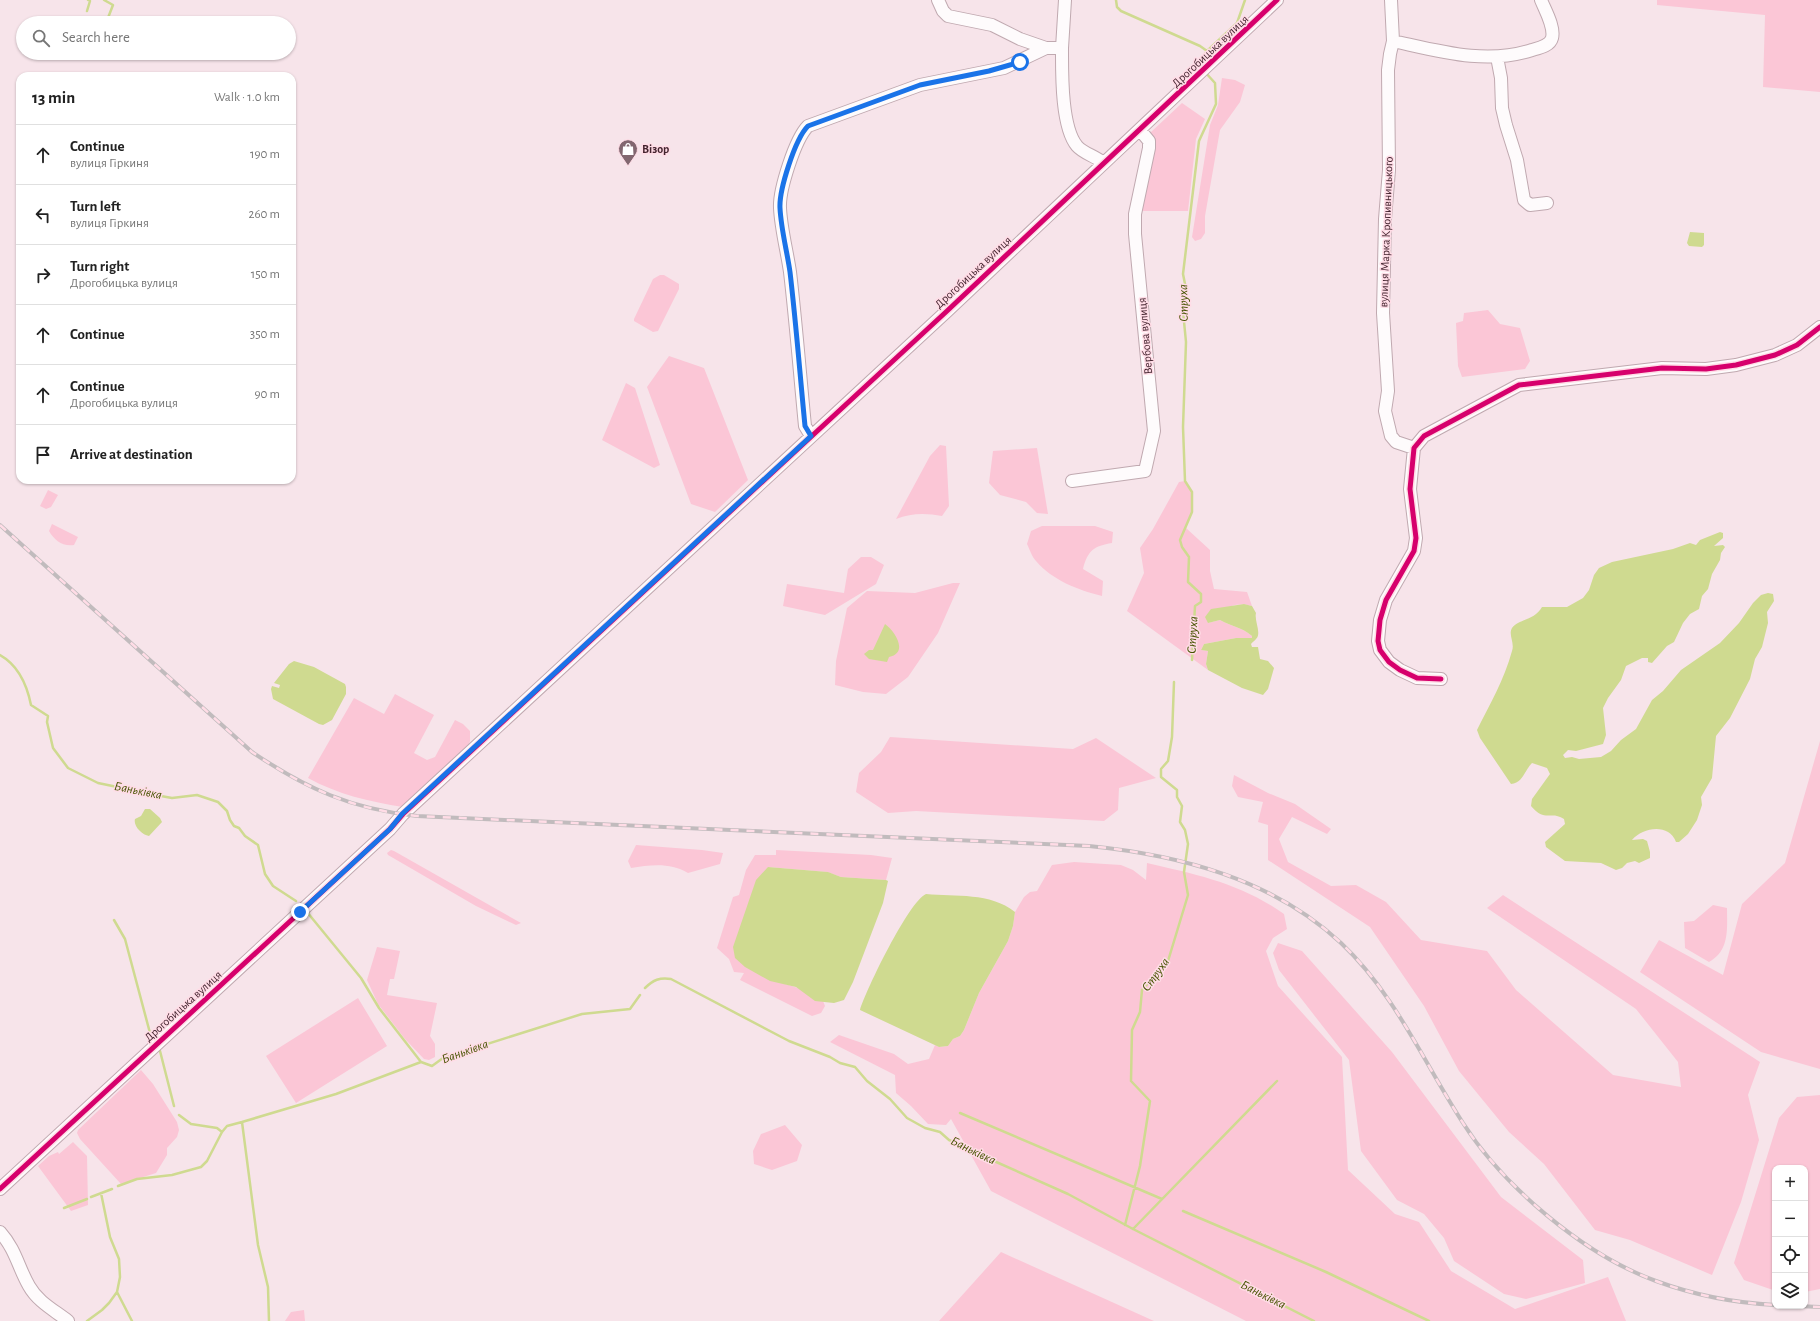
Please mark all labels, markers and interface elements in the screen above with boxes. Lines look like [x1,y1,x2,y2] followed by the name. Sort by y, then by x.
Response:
[1169,13,1251,90] street label: Дрогобицька вулиця
[16,16,296,60] search box
[30,27,52,49] icon: search
[62,30,130,45] text: Search here
[1011,53,1029,71] route start
[32,89,75,106] text: 13 min
[214,91,280,104] text: Walk · 1.0 km
[617,138,639,166] shop icon: Візор
[70,139,125,154] text: Continue
[642,143,669,155] place label: Візор
[32,144,54,166] icon: ahead
[250,148,280,161] text: 190 m
[1377,156,1396,308] street label: вулиця Марка Кропивницького
[70,157,149,170] text: вулиця Гіркиня
[70,199,121,214] text: Turn left
[32,204,54,226] icon: left
[249,208,280,221] text: 260 m
[70,217,149,230] text: вулиця Гіркиня
[932,234,1014,311] street label: Дрогобицька вулиця
[70,259,129,274] text: Turn right
[32,264,54,286] icon: right
[251,268,280,281] text: 150 m
[70,277,178,290] text: Дрогобицька вулиця
[1177,284,1191,322] water label: Струха
[1136,297,1155,375] street label: Вербова вулиця
[32,324,54,346] icon: ahead
[70,327,125,342] text: Continue
[250,328,280,341] text: 350 m
[70,379,125,394] text: Continue
[32,384,54,406] icon: ahead
[254,388,280,401] text: 90 m
[70,397,178,410] text: Дрогобицька вулиця
[32,444,54,466] icon: arrive
[70,447,193,462] text: Arrive at destination
[1186,615,1200,654] water label: Струха
[113,780,163,802] water label: Баньківка
[291,903,309,921] route end
[1140,956,1173,994] water label: Струха
[142,968,225,1045] street label: Дрогобицька вулиця
[440,1037,490,1066] water label: Баньківка
[948,1135,998,1168] water label: Баньківка
[1772,1165,1808,1309] map controls
[1772,1165,1808,1201] button: +
[1772,1201,1808,1237] button: −
[1772,1237,1808,1273] button: locate
[1772,1273,1808,1309] button: layers
[1239,1278,1288,1312] water label: Баньківка

